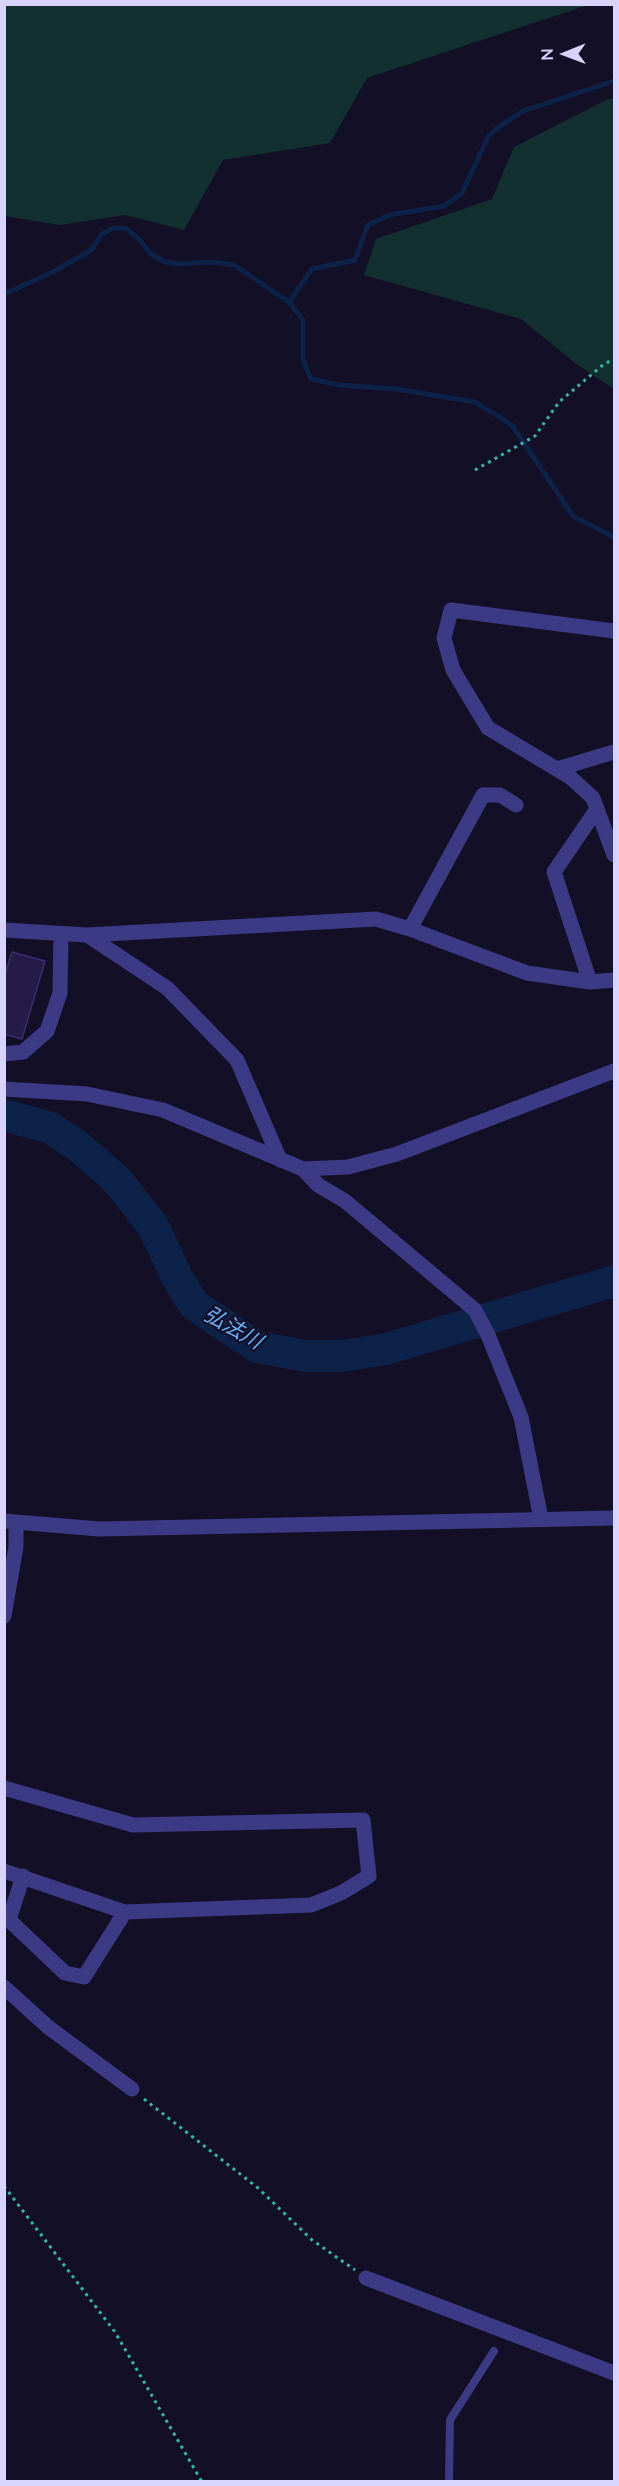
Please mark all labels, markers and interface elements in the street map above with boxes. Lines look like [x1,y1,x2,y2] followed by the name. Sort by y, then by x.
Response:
[535,24,595,84] north arrow
[537,48,556,61] text: N
[199,1301,267,1355] water label: 弘法川

